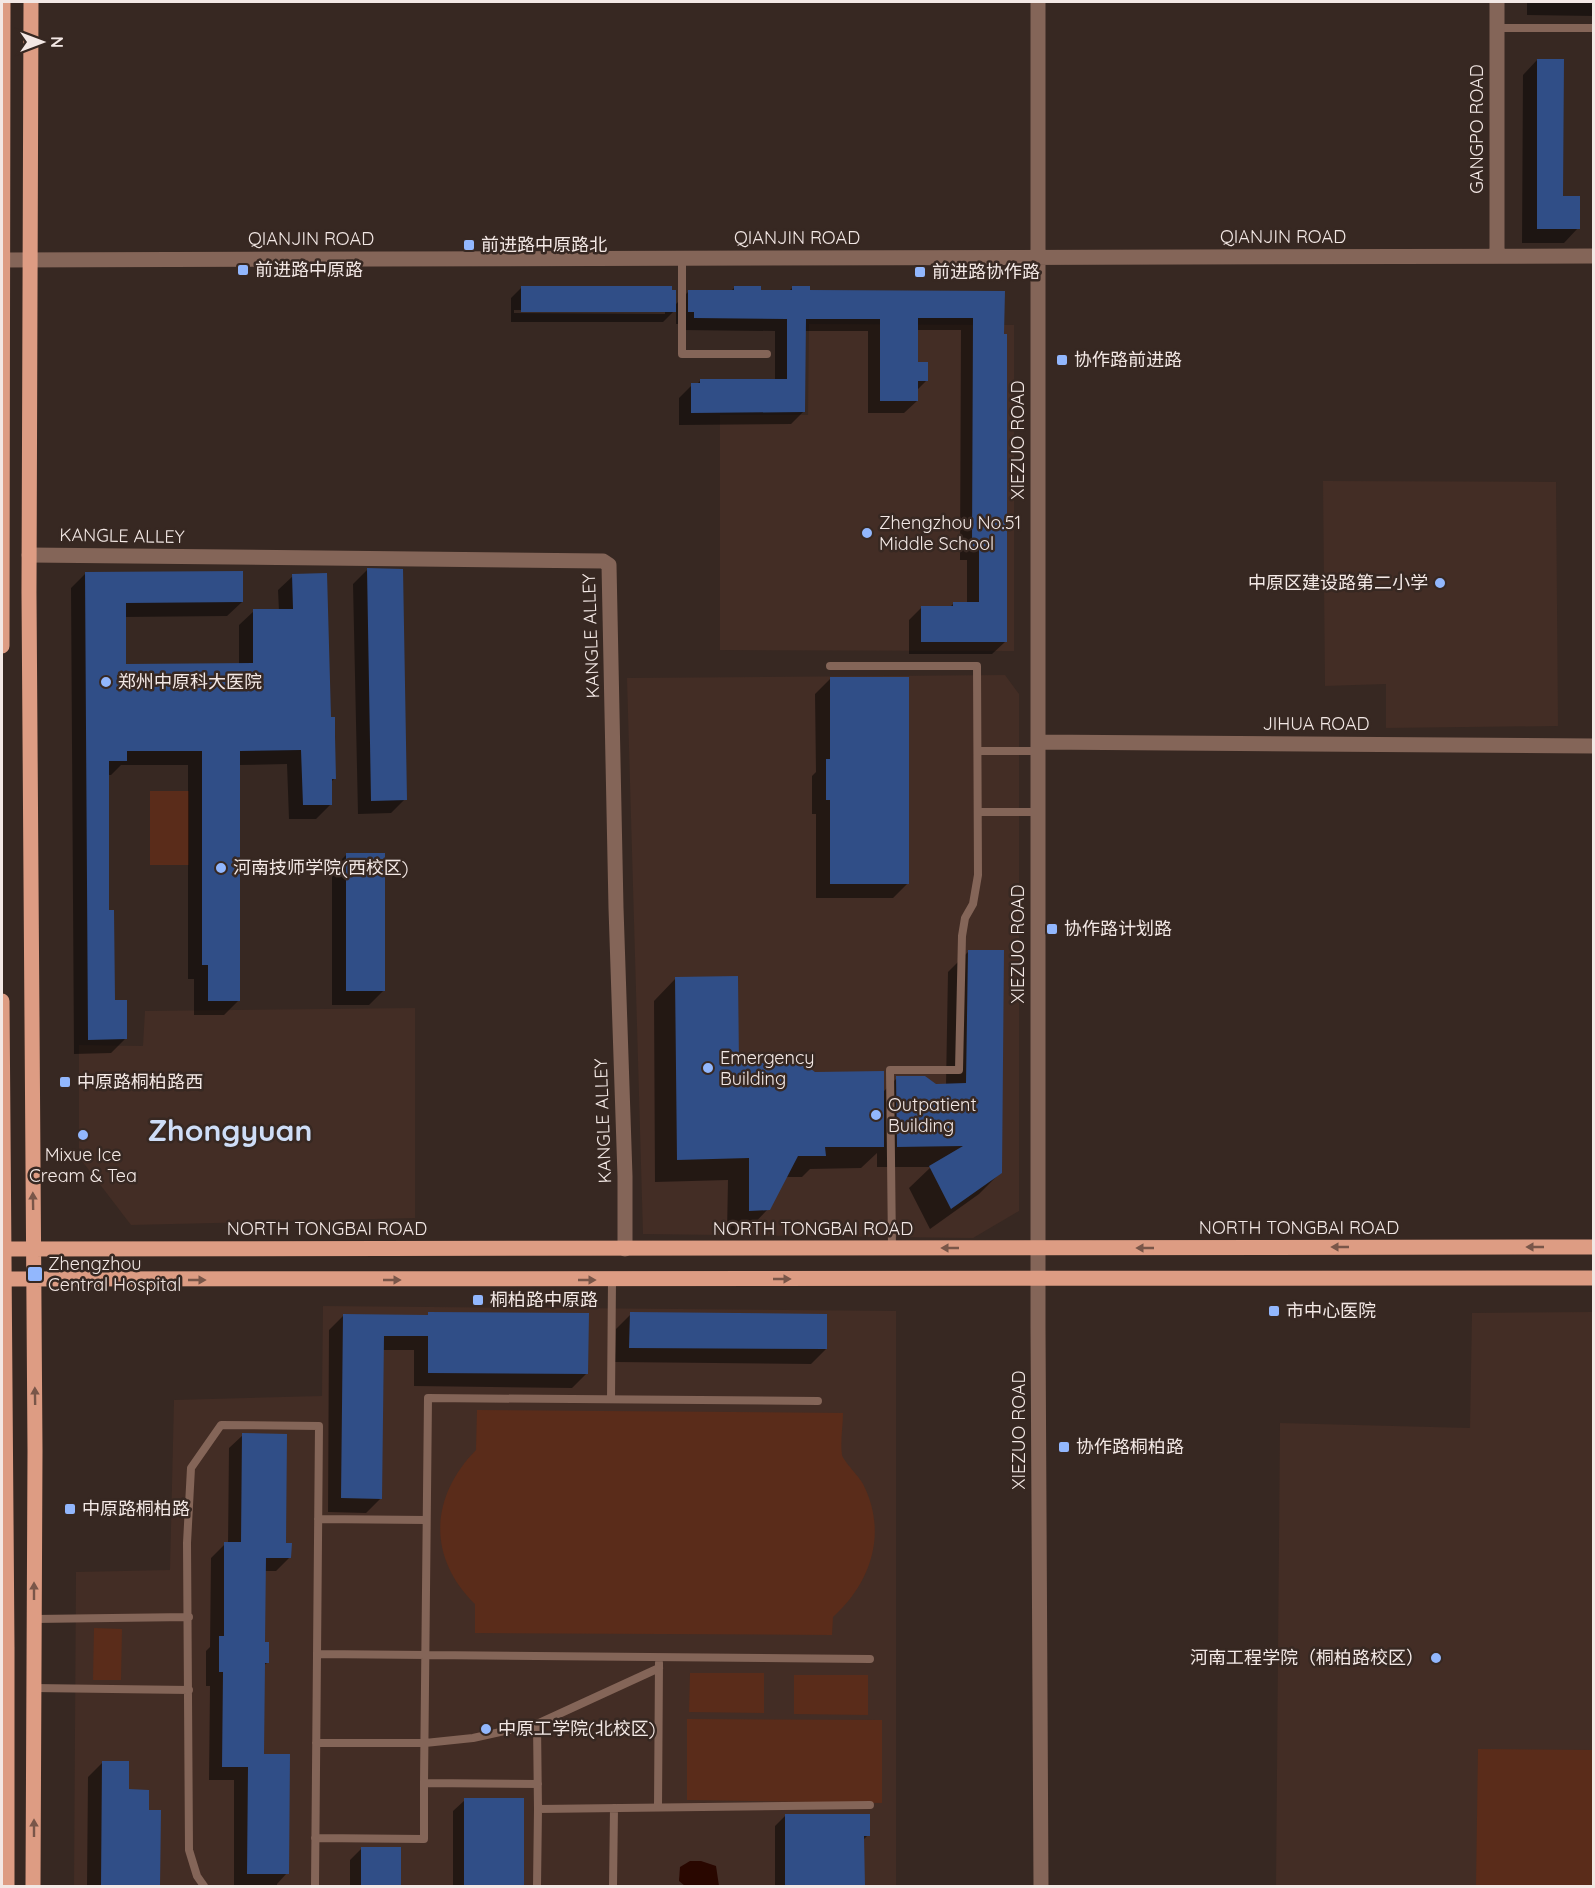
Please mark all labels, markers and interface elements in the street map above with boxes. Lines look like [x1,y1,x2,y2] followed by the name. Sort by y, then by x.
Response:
[12,12,72,72] north arrow
[47,36,67,48] text: N
[1465,64,1488,194] street label: GANGPO ROAD
[1220,225,1346,248] street label: QIANJIN ROAD
[734,226,860,249] street label: QIANJIN ROAD
[248,227,374,250] street label: QIANJIN ROAD
[481,233,607,256] place label: 前进路中原路北
[462,238,476,252] marker: 前进路中原路北
[255,258,363,281] place label: 前进路中原路
[932,260,1040,283] place label: 前进路协作路
[236,263,250,277] marker: 前进路中原路
[913,265,927,279] marker: 前进路协作路
[1074,348,1182,371] place label: 协作路前进路
[1055,353,1069,367] marker: 协作路前进路
[1006,380,1029,499] street label: XIEZUO ROAD
[879,511,1021,555] place label: Zhengzhou No.51 Middle School
[59,523,185,548] street label: KANGLE ALLEY
[860,526,874,540] marker: Zhengzhou No.51 Middle School
[1248,571,1428,594] place label: 中原区建设路第二小学
[577,573,604,699] street label: KANGLE ALLEY
[1433,576,1447,590] marker: 中原区建设路第二小学
[118,670,262,693] place label: 郑州中原科大医院
[99,675,113,689] marker: 郑州中原科大医院
[1262,712,1370,735] street label: JIHUA ROAD
[233,856,408,879] place label: 河南技师学院(西校区)
[214,861,228,875] marker: 河南技师学院(西校区)
[1006,884,1029,1003] street label: XIEZUO ROAD
[1064,917,1172,940] place label: 协作路计划路
[1045,922,1059,936] marker: 协作路计划路
[720,1046,814,1090] place label: Emergency Building
[589,1058,616,1184] street label: KANGLE ALLEY
[701,1061,715,1075] marker: Emergency Building
[77,1070,203,1093] place label: 中原路桐柏路西
[58,1075,72,1089] marker: 中原路桐柏路西
[888,1093,977,1137] place label: Outpatient Building
[869,1108,883,1122] marker: Outpatient Building
[148,1111,312,1149] district label: Zhongyuan
[76,1128,90,1142] marker: Mixue Ice Cream & Tea
[29,1143,137,1187] place label: Mixue Ice Cream & Tea
[28,1192,38,1211] one-way arrow
[1199,1216,1399,1239] street label: NORTH TONGBAI ROAD
[227,1217,427,1240] street label: NORTH TONGBAI ROAD
[713,1217,913,1240] street label: NORTH TONGBAI ROAD
[1331,1242,1350,1252] one-way arrow
[1525,1242,1544,1252] one-way arrow
[941,1243,960,1253] one-way arrow
[1136,1243,1155,1253] one-way arrow
[48,1252,181,1296] place label: Zhengzhou Central Hospital
[26,1265,44,1283] marker: Zhengzhou Central Hospital
[773,1274,792,1284] one-way arrow
[188,1275,207,1285] one-way arrow
[383,1275,402,1285] one-way arrow
[578,1275,597,1285] one-way arrow
[490,1288,598,1311] place label: 桐柏路中原路
[471,1293,485,1307] marker: 桐柏路中原路
[1286,1299,1376,1322] place label: 市中心医院
[1267,1304,1281,1318] marker: 市中心医院
[1007,1370,1030,1489] street label: XIEZUO ROAD
[30,1387,40,1406] one-way arrow
[1076,1435,1184,1458] place label: 协作路桐柏路
[1057,1440,1071,1454] marker: 协作路桐柏路
[82,1497,190,1520] place label: 中原路桐柏路
[63,1502,77,1516] marker: 中原路桐柏路
[30,1582,39,1601] one-way arrow
[1190,1646,1424,1669] place label: 河南工程学院（桐柏路校区）
[1429,1651,1443,1665] marker: 河南工程学院（桐柏路校区）
[498,1717,655,1740] place label: 中原工学院(北校区)
[479,1722,493,1736] marker: 中原工学院(北校区)
[29,1819,39,1838] one-way arrow

